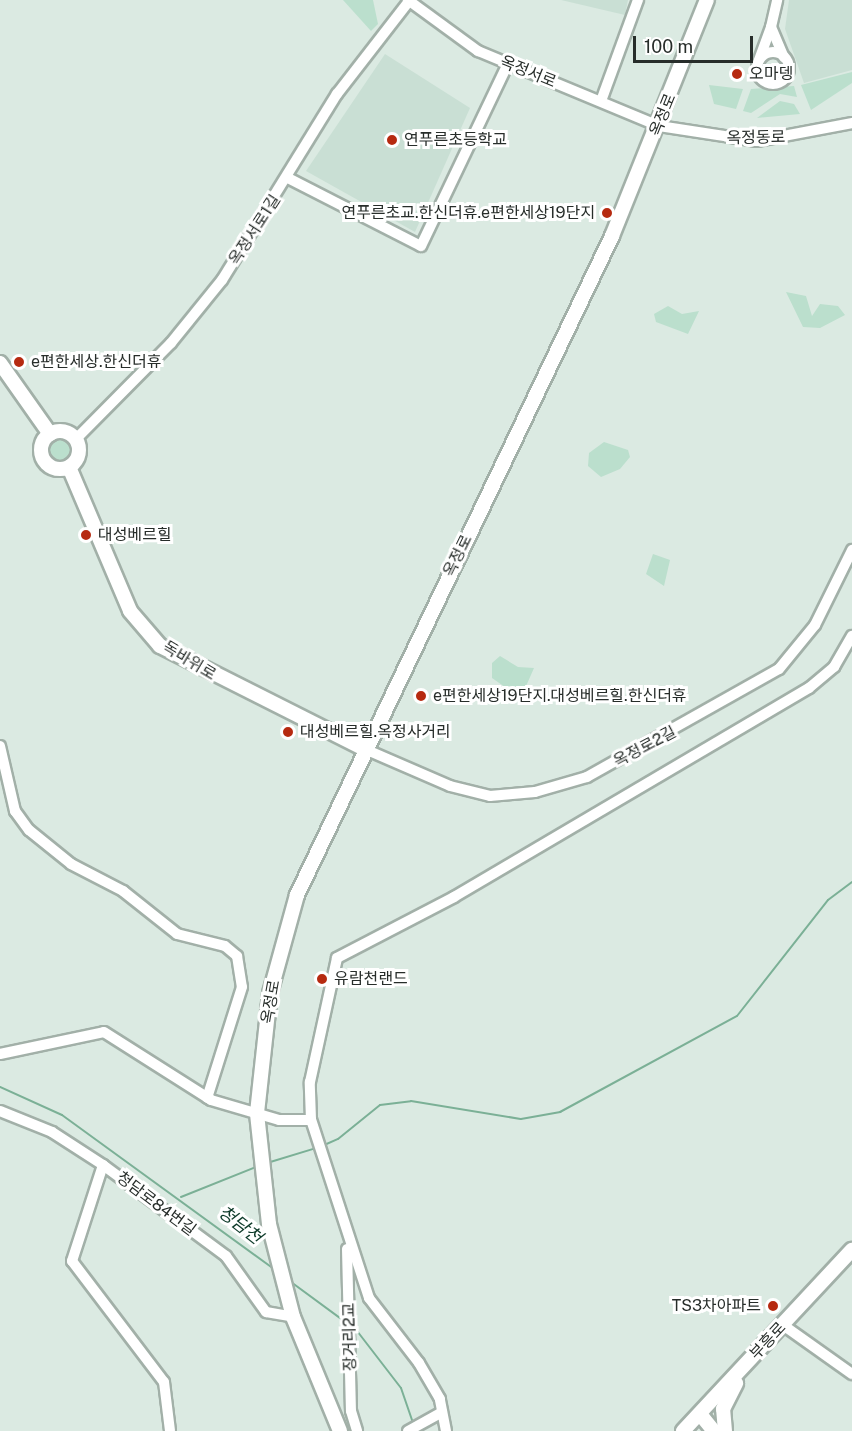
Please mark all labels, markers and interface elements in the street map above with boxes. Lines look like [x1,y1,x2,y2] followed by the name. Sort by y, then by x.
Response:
[636,24,756,62] scale bar
[644,36,693,57] text: 100 m
[497,52,559,92] street label: 옥정서로
[749,64,793,84] place label: 오마뎅
[730,67,744,81] marker: 오마뎅
[646,91,680,139] street label: 옥정로
[726,128,786,148] street label: 옥정동로
[404,130,507,150] place label: 연푸른초등학교
[385,133,399,147] marker: 연푸른초등학교
[225,191,285,269] street label: 옥정서로1길
[341,203,595,223] place label: 연푸른초교.한신더휴.e편한세상19단지
[600,206,614,220] marker: 연푸른초교.한신더휴.e편한세상19단지
[31,352,161,372] place label: e편한세상.한신더휴
[12,355,26,369] marker: e편한세상.한신더휴
[98,525,172,545] place label: 대성베르힐
[79,528,93,542] marker: 대성베르힐
[440,532,476,580] street label: 옥정로
[159,638,219,684] street label: 독바위로
[433,686,687,706] place label: e편한세상19단지.대성베르힐.한신더휴
[414,689,428,703] marker: e편한세상19단지.대성베르힐.한신더휴
[300,722,451,742] place label: 대성베르힐.옥정사거리
[610,722,680,772] street label: 옥정로2길
[281,725,295,739] marker: 대성베르힐.옥정사거리
[334,969,408,989] place label: 유람천랜드
[315,972,329,986] marker: 유람천랜드
[258,979,284,1025] street label: 옥정로
[113,1168,199,1240] street label: 청담로84번길
[214,1201,266,1249] water label: 청담천
[672,1296,761,1316] place label: TS3차아파트
[766,1299,780,1313] marker: TS3차아파트
[340,1303,360,1371] street label: 장거리2교
[746,1318,790,1364] street label: 부흥로

